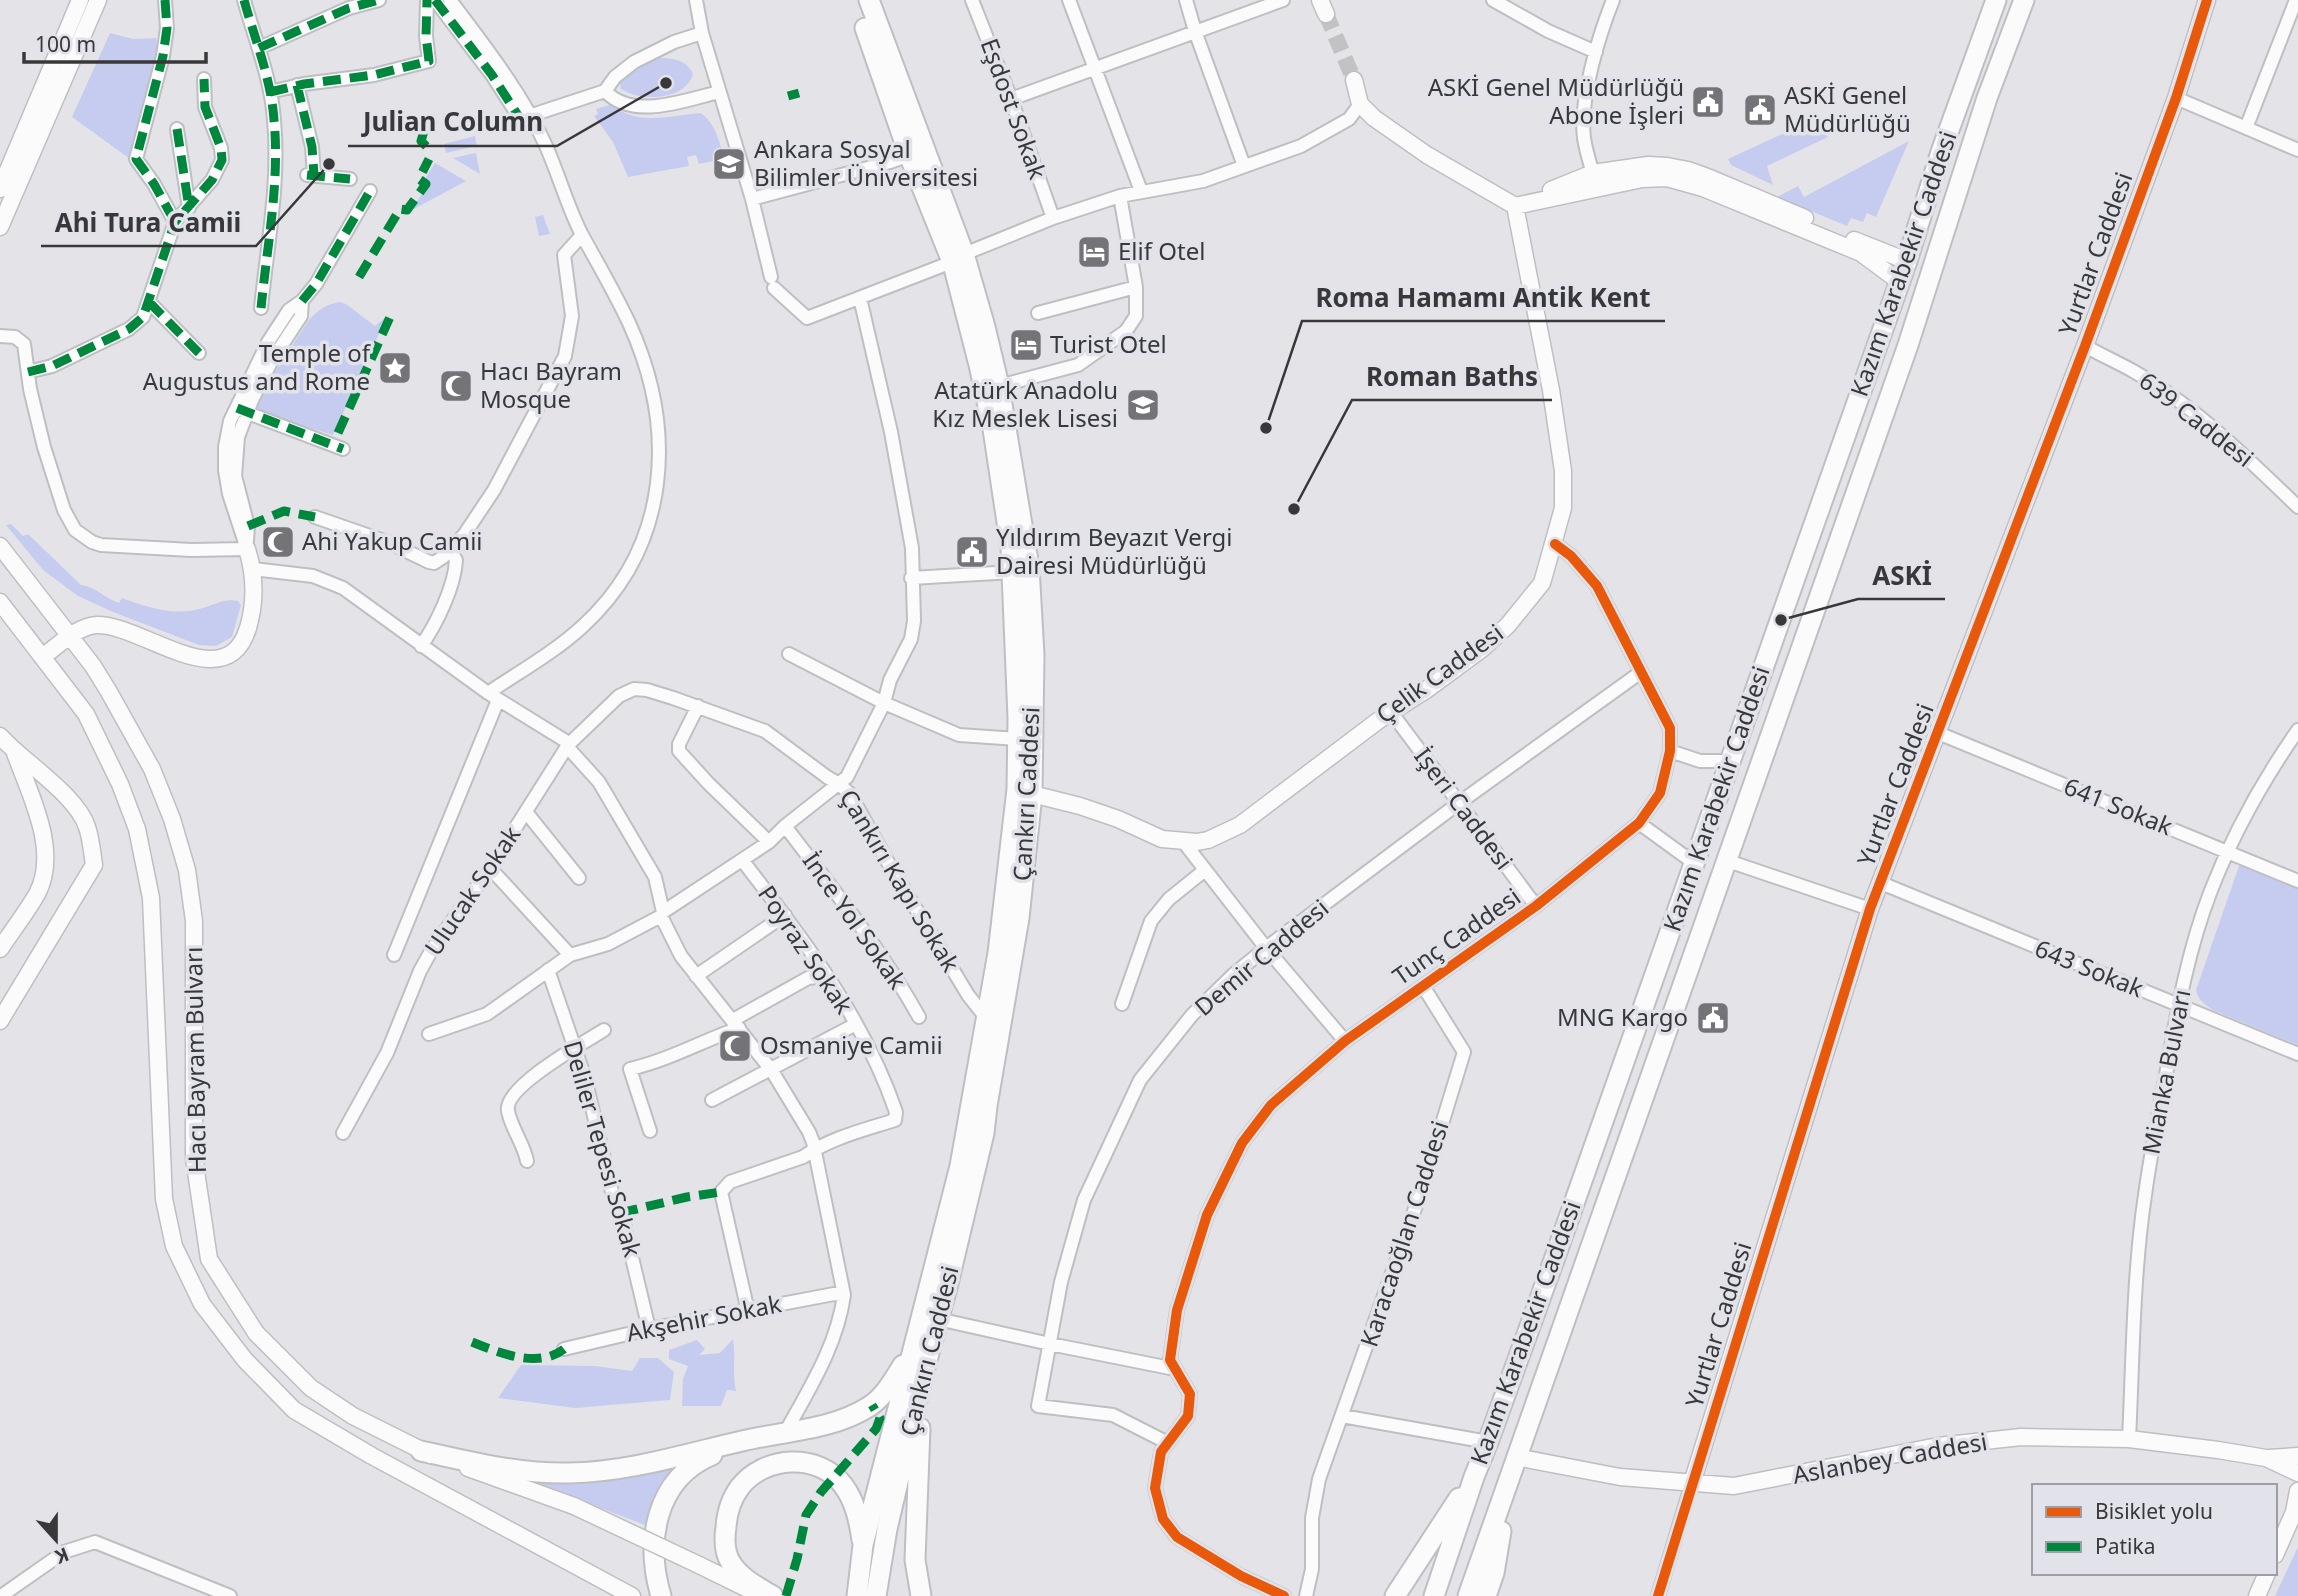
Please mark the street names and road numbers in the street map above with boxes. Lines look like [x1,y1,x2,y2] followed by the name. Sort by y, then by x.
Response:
[974,34,1055,184] street label: Eşdost Sokak
[1842,126,1964,401] street label: Kazım Karabekir Caddesi
[2050,167,2139,340] street label: Yurtlar Caddesi
[2133,364,2261,474] street label: 639 Caddesi
[1369,615,1509,730] street label: Çelik Caddesi
[1655,661,1777,936] street label: Kazım Karabekir Caddesi
[1848,699,1941,870] street label: Yurtlar Caddesi
[1004,706,1047,882] street label: Çankırı Caddesi
[1407,740,1521,876] street label: İşeri Caddesi
[2059,769,2178,842] street label: 641 Sokak
[833,783,968,978] street label: Çankırı Kapı Sokak
[416,819,527,961] street label: Ulucak Sokak
[796,845,915,995] street label: İnce Yol Sokak
[751,879,861,1020] street label: Poyraz Sokak
[1386,880,1527,992] street label: Tunç Caddesi
[1187,891,1335,1023] street label: Demir Caddesi
[2030,931,2149,1004] street label: 643 Sokak
[176,947,213,1174] street label: Hacı Bayram Bulvarı
[2133,987,2198,1157] street label: Mianka Bulvarı
[557,1037,650,1261] street label: Deliler Tepesi Sokak
[1351,1116,1456,1351] street label: Karacaoğlan Caddesi
[1461,1196,1588,1469] street label: Kazım Karabekir Caddesi
[1677,1238,1758,1411] street label: Yurtlar Caddesi
[891,1262,966,1439] street label: Çankırı Caddesi
[623,1286,784,1349] street label: Akşehir Sokak
[1790,1424,1990,1491] street label: Aslanbey Caddesi

